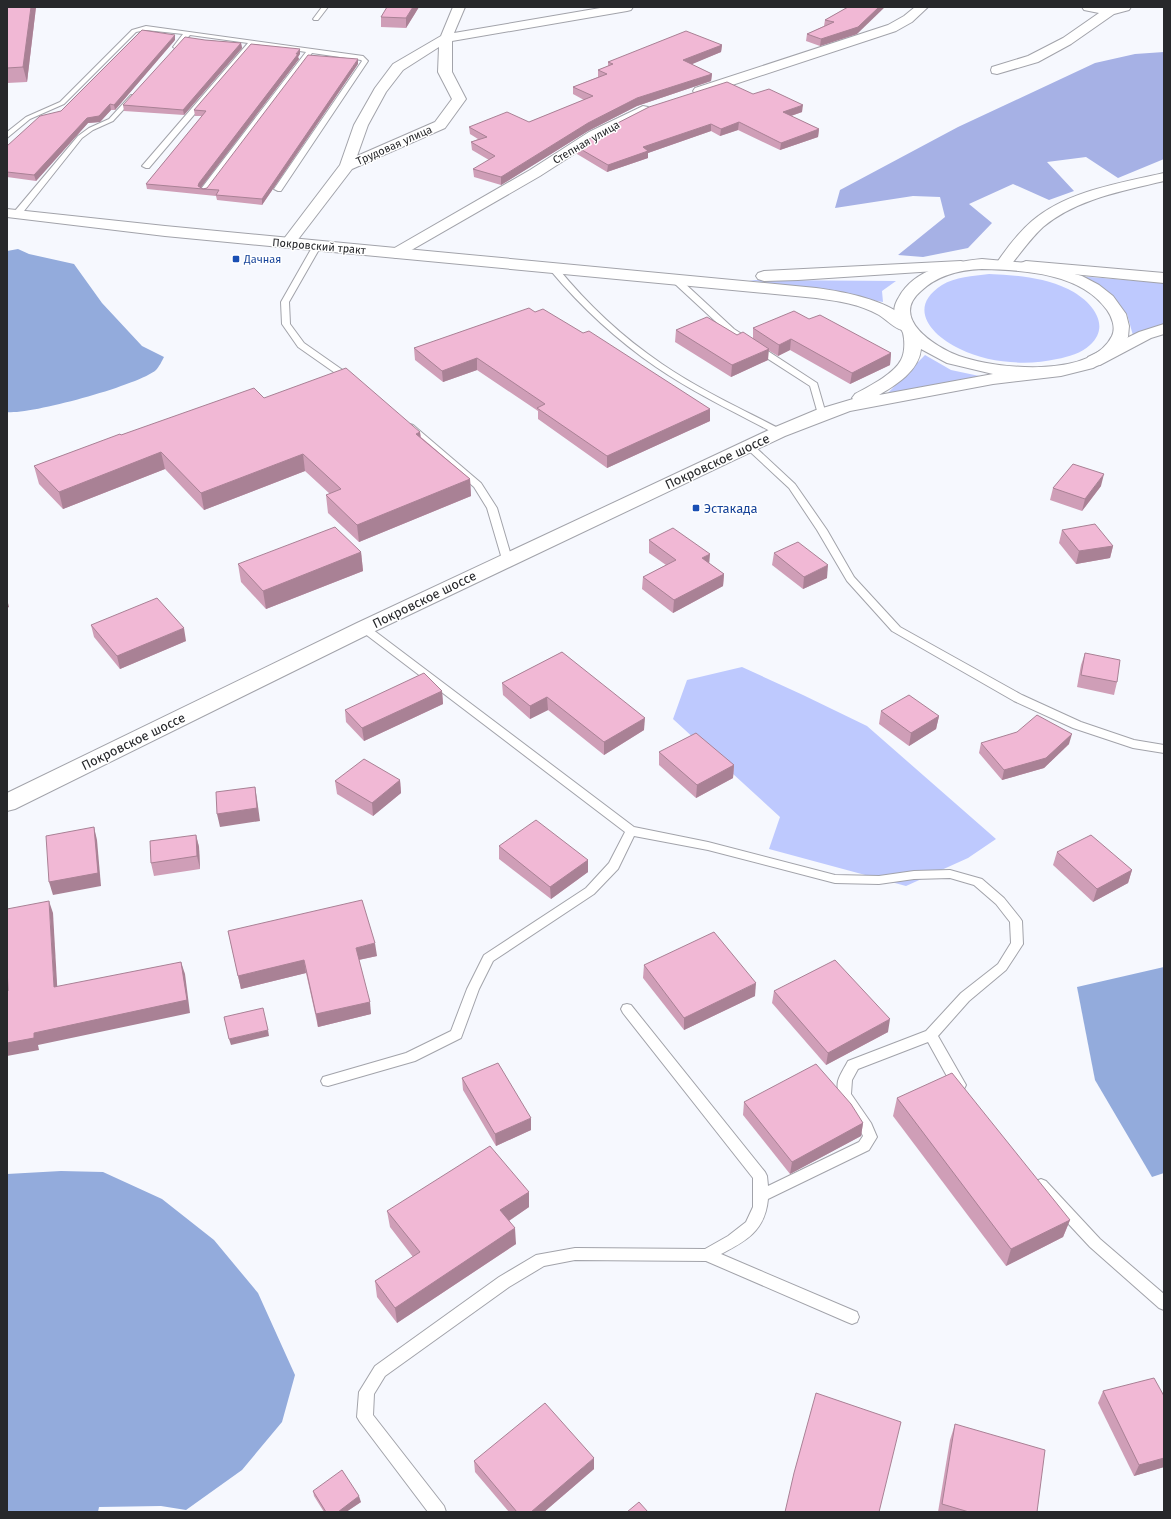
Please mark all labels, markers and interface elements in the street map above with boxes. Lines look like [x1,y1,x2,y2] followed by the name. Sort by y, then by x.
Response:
[551,118,622,167] street label: Степная улица
[354,123,434,168] street label: Трудовая улица
[272,236,366,257] street label: Покровский тракт
[243,253,281,266] place label: Дачная
[231,254,241,264] marker: Дачная
[663,431,772,492] street label: Покровское шоссе
[704,501,758,516] place label: Эстакада
[691,503,701,513] marker: Эстакада
[370,568,479,631] street label: Покровское шоссе
[79,710,188,773] street label: Покровское шоссе

